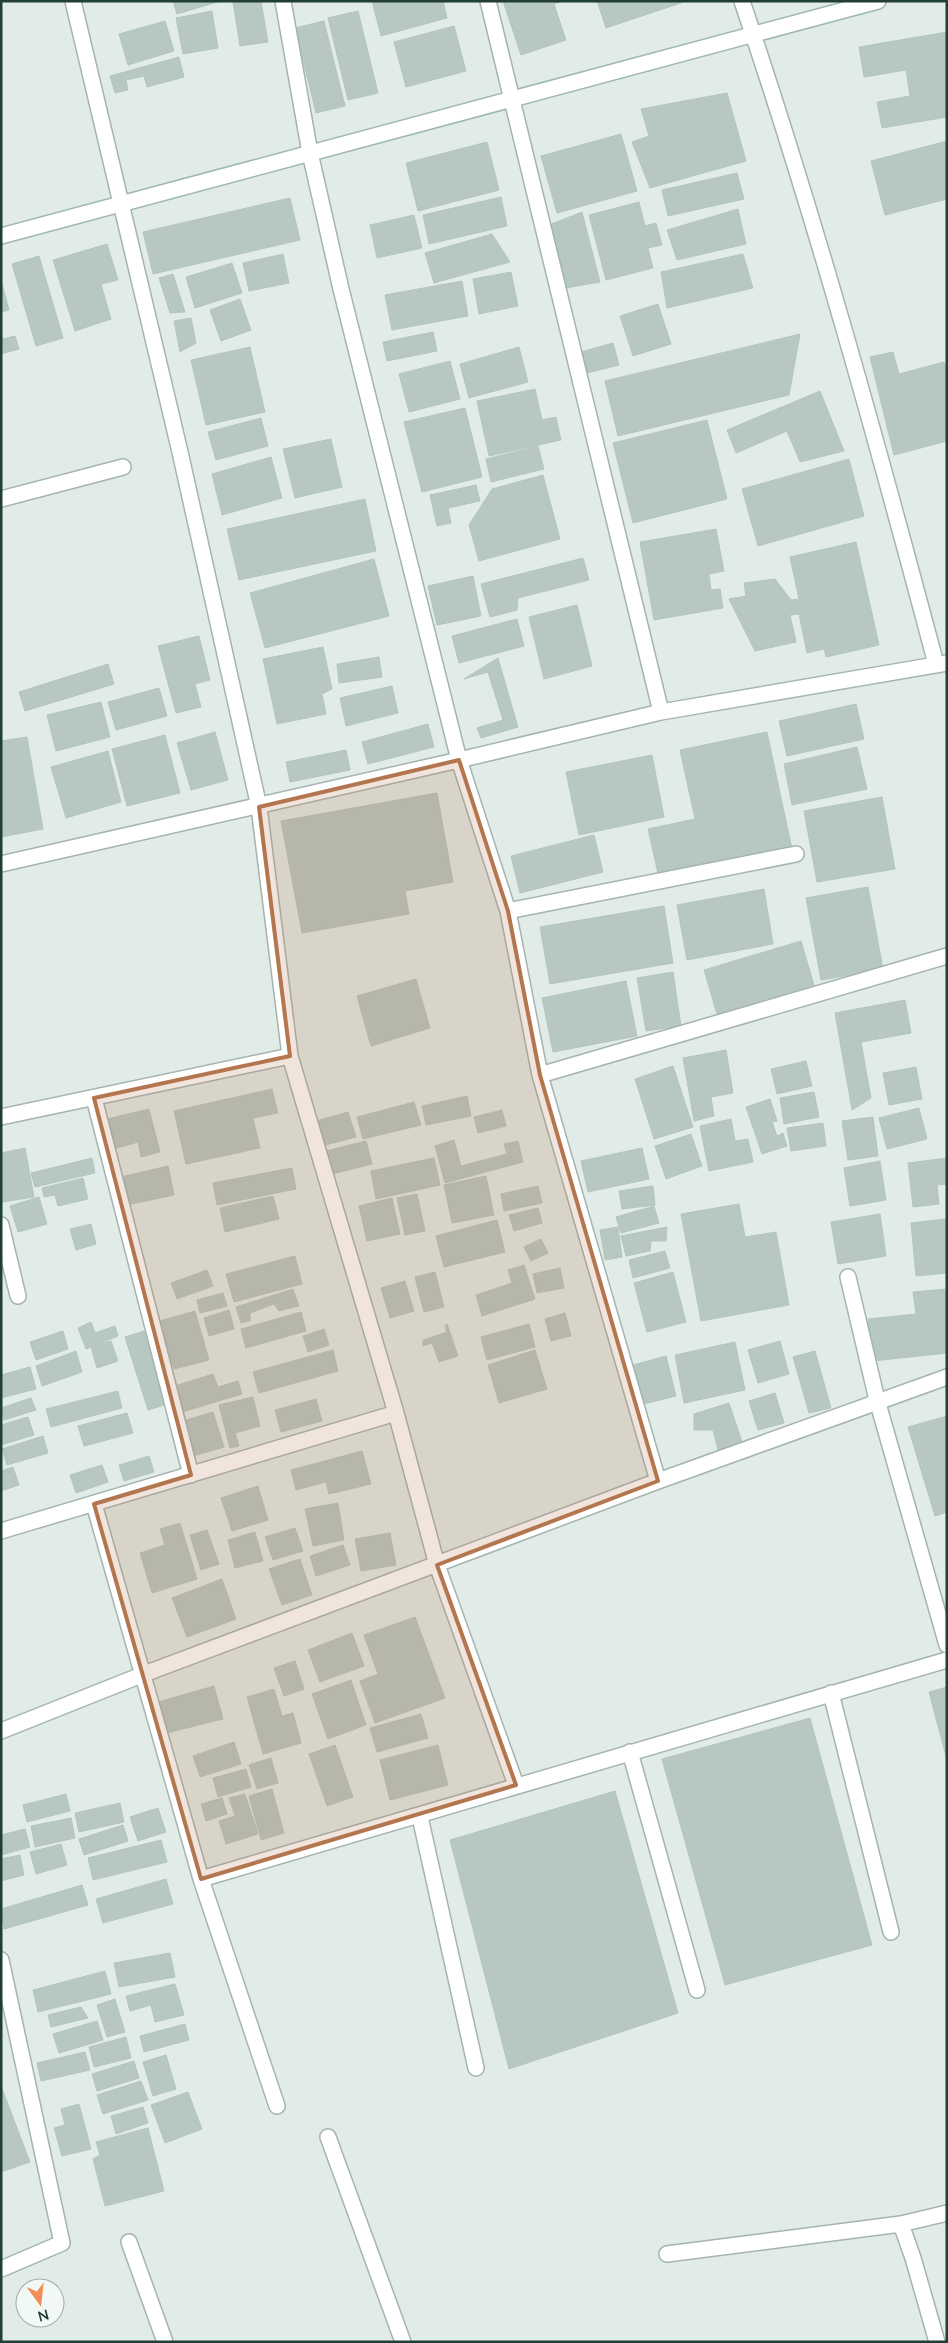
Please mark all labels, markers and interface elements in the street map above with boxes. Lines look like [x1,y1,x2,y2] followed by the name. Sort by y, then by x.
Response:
[15,2278,65,2328] north arrow
[36,2306,51,2326] text: N

